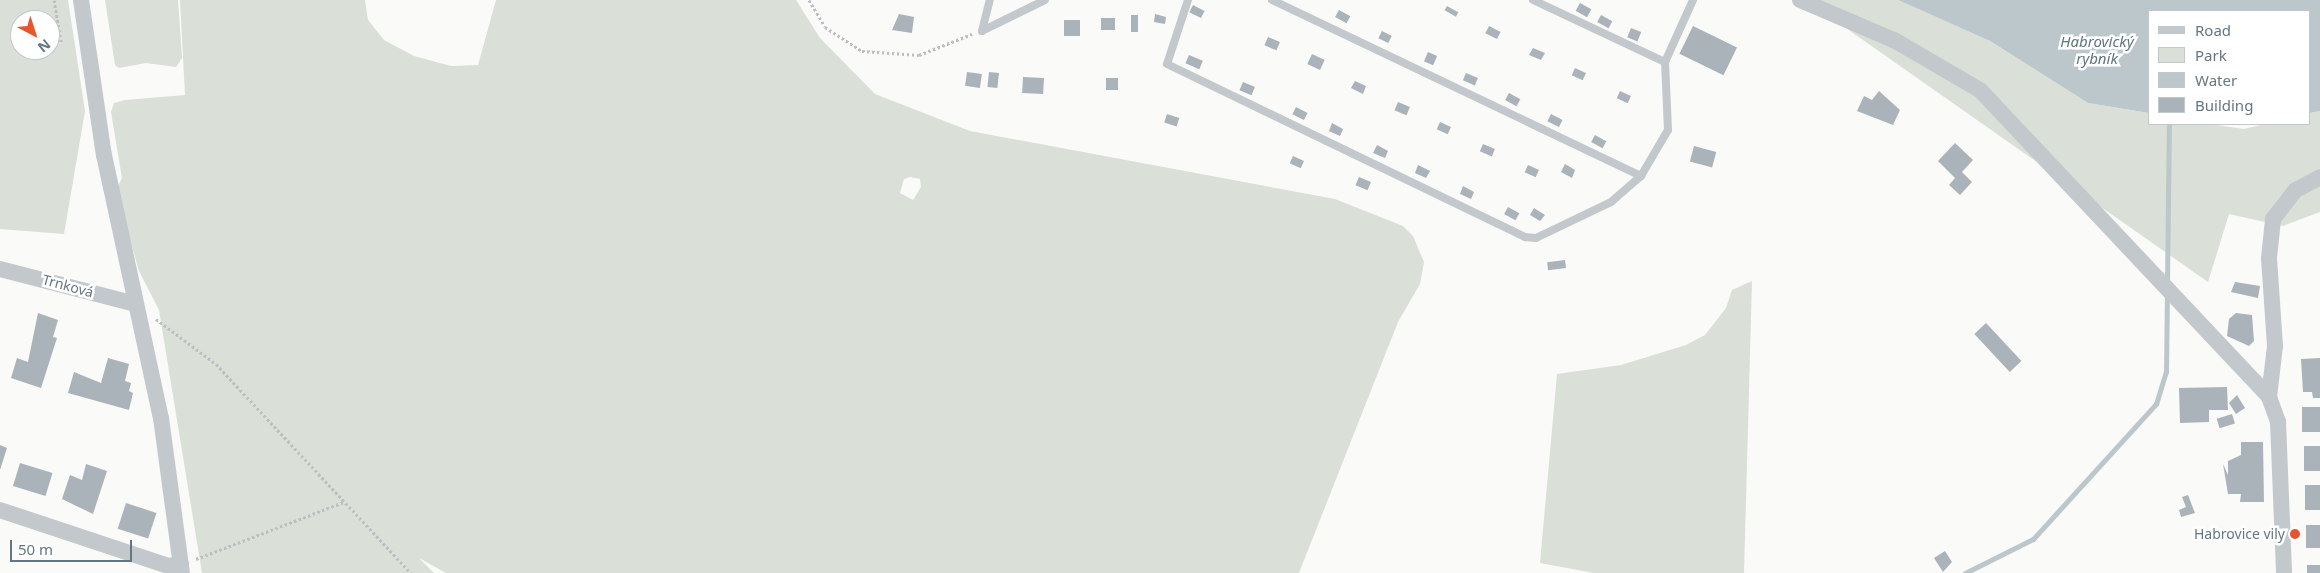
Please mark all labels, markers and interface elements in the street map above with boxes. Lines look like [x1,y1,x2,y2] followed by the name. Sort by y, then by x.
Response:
[10,10,60,60] north arrow
[2148,10,2310,125] legend
[2195,20,2231,40] text: Road
[2060,32,2134,67] water label: Habrovický rybník
[34,35,55,57] text: N
[2195,45,2227,65] text: Park
[2195,70,2237,90] text: Water
[2195,95,2253,115] text: Building
[41,271,95,301] street label: Trnková
[2194,526,2285,542] place label: Habrovice vily
[2289,528,2301,540] marker: Habrovice vily
[12,530,135,562] scale bar
[18,539,53,559] text: 50 m

